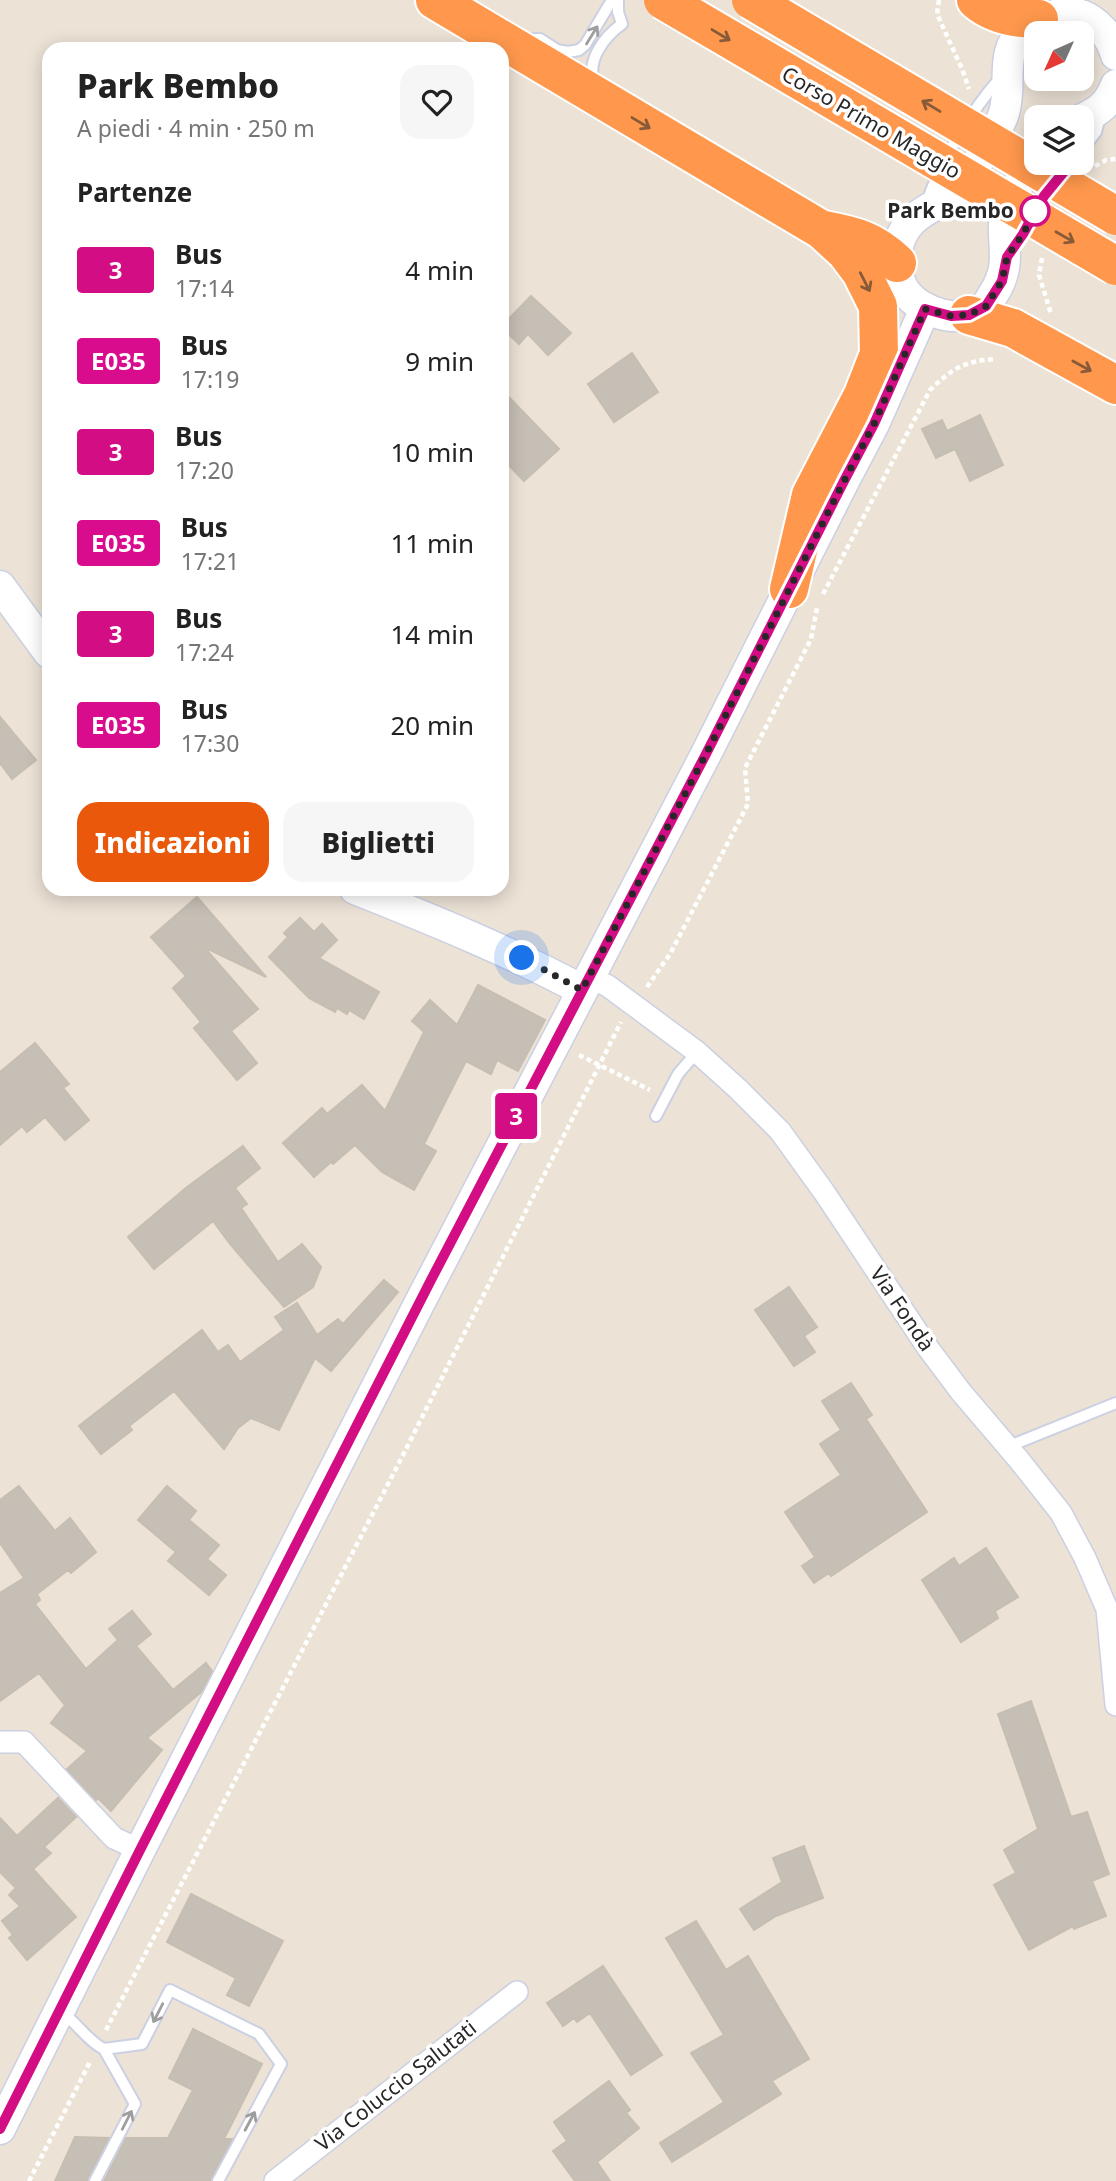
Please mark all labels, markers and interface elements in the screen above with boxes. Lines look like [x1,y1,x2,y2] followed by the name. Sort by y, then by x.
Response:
[1024,21,1094,91] north arrow
[1024,21,1094,175] map controls
[585,25,599,45] one-way arrow
[711,28,731,42] one-way arrow
[777,59,966,185] street label: Corso Primo Maggio
[77,63,279,108] text: Park Bembo
[400,65,474,139] button: heart
[921,99,941,113] one-way arrow
[1024,105,1094,175] button: layers
[77,112,315,144] text: A piedi · 4 min · 250 m
[631,116,651,130] one-way arrow
[77,174,192,210] text: Partenze
[887,196,1014,224] place label: Park Bembo
[1020,196,1050,226] marker: Park Bembo
[1055,230,1075,244] one-way arrow
[175,236,222,272] text: Bus
[405,252,474,288] text: 4 min
[109,253,122,286] text: 3
[859,271,873,292] one-way arrow
[175,272,234,304] text: 17:14
[181,327,228,363] text: Bus
[405,343,474,379] text: 9 min
[91,344,146,377] text: E035
[1071,360,1092,373] one-way arrow
[181,363,239,395] text: 17:19
[175,418,222,454] text: Bus
[390,434,474,470] text: 10 min
[109,435,122,468] text: 3
[175,454,234,486] text: 17:20
[181,509,228,545] text: Bus
[390,525,474,561] text: 11 min
[91,526,146,559] text: E035
[181,545,239,577] text: 17:21
[175,600,222,636] text: Bus
[390,616,474,652] text: 14 min
[109,617,122,650] text: 3
[175,636,234,668] text: 17:24
[181,691,228,727] text: Bus
[390,707,474,743] text: 20 min
[91,708,146,741] text: E035
[181,727,239,759] text: 17:30
[77,802,269,882] button: Indicazioni
[283,802,474,882] button: Biglietti
[504,940,539,975] your location
[493,1093,539,1139] line badge: 3
[509,1099,523,1132] text: 3
[864,1261,941,1356] street label: Via Fondà
[150,2002,164,2023] one-way arrow
[309,2013,482,2157] street label: Via Coluccio Salutati
[120,2110,134,2131] one-way arrow
[244,2111,258,2132] one-way arrow

